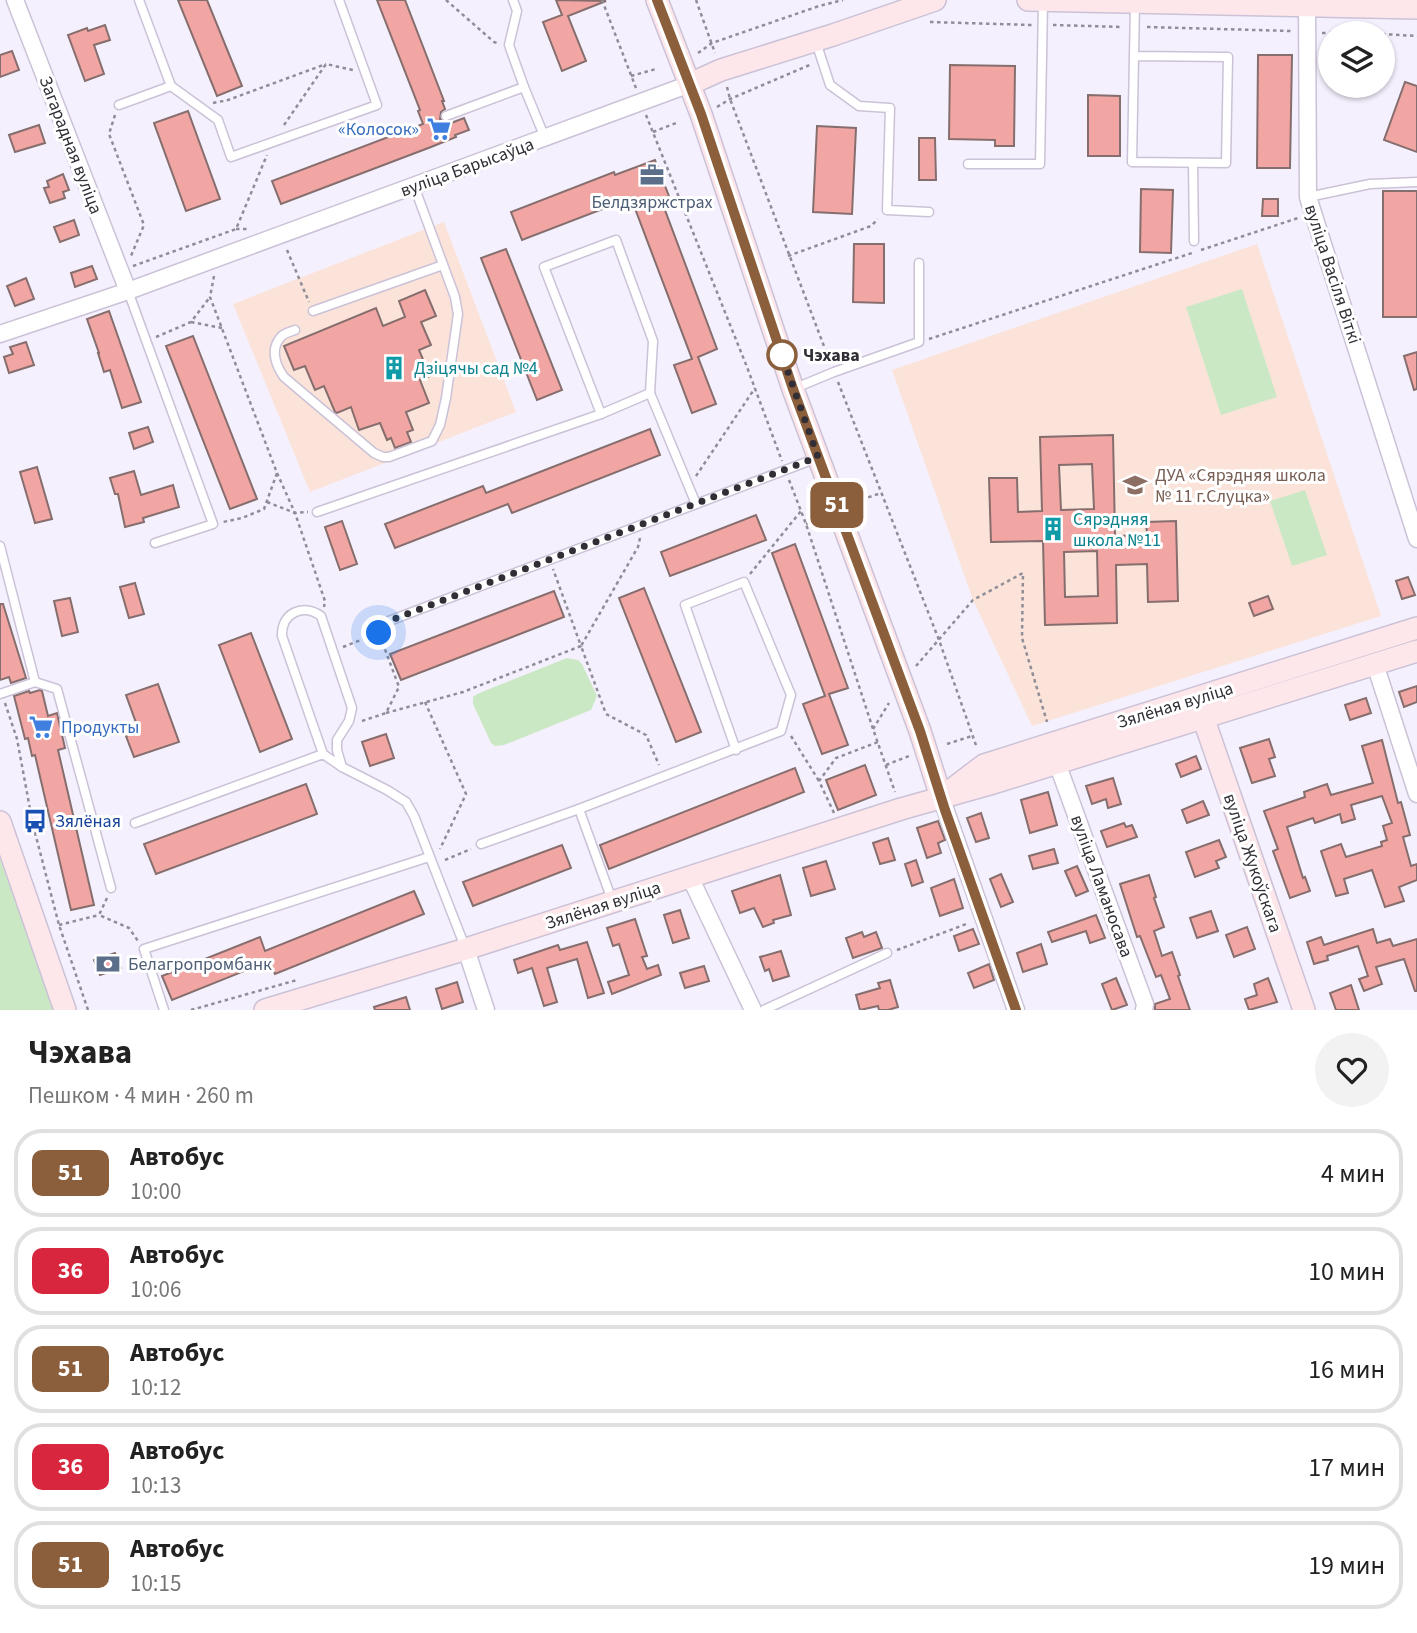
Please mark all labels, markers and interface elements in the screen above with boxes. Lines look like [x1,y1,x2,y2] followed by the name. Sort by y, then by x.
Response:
[1318,21,1395,98] map controls
[1318,21,1395,98] button: layers
[33,73,108,218] street label: Загарадная вуліца
[425,115,453,143] supermarket icon: «Колосок»
[338,117,419,142] place label: «Колосок»
[397,132,537,203] street label: вуліца Барысаўца
[638,161,666,189] office icon: Белдзяржстрах
[591,190,713,215] place label: Белдзяржстрах
[1298,201,1367,347] street label: вуліца Васіля Віткі
[767,340,797,370] marker: Чэхава
[803,343,860,368] place label: Чэхава
[380,354,408,382] building icon: Дзіцячы сад №4
[414,356,538,381] place label: Дзіцячы сад №4
[1155,463,1326,509] place label: ДУА «Сярэдняя школа № 11 г.Слуцка»
[1121,471,1149,499] school or university icon: ДУА «Сярэдняя школа № 11 г.Слуцка»
[806,482,868,528] line badge: 51
[824,487,850,522] text: 51
[1073,507,1161,553] place label: Сярэдняя школа №11
[1039,515,1067,543] building icon: Сярэдняя школа №11
[361,615,396,650] your location
[1114,676,1236,735] street label: Зялёная вуліца
[27,713,55,741] supermarket icon: Продукты
[61,715,139,740] place label: Продукты
[1217,790,1288,936] street label: вуліца Жукоўскага
[21,807,49,835] bus stop icon: Зялёная
[55,809,121,834] place label: Зялёная
[1064,811,1139,961] street label: вуліца Ламаносава
[542,875,664,936] street label: Зялёная вуліца
[94,950,122,978] bank icon: Белагропромбанк
[128,952,272,977] place label: Белагропромбанк
[28,1029,132,1076] text: Чэхава
[1315,1033,1389,1107] button: heart
[28,1079,254,1112] text: Пешком · 4 мин · 260 m
[130,1138,224,1175] text: Автобус
[58,1155,83,1190] text: 51
[1321,1155,1385,1192] text: 4 мин
[130,1175,181,1208] text: 10:00
[130,1236,224,1273] text: Автобус
[58,1253,83,1288] text: 36
[1308,1253,1385,1290] text: 10 мин
[130,1273,181,1306] text: 10:06
[130,1334,224,1371] text: Автобус
[58,1351,83,1386] text: 51
[1308,1351,1385,1388] text: 16 мин
[130,1371,181,1404] text: 10:12
[130,1432,224,1469] text: Автобус
[58,1449,83,1484] text: 36
[1308,1449,1385,1486] text: 17 мин
[130,1469,181,1502] text: 10:13
[130,1530,224,1567] text: Автобус
[58,1547,83,1582] text: 51
[1308,1547,1385,1584] text: 19 мин
[130,1567,181,1600] text: 10:15

